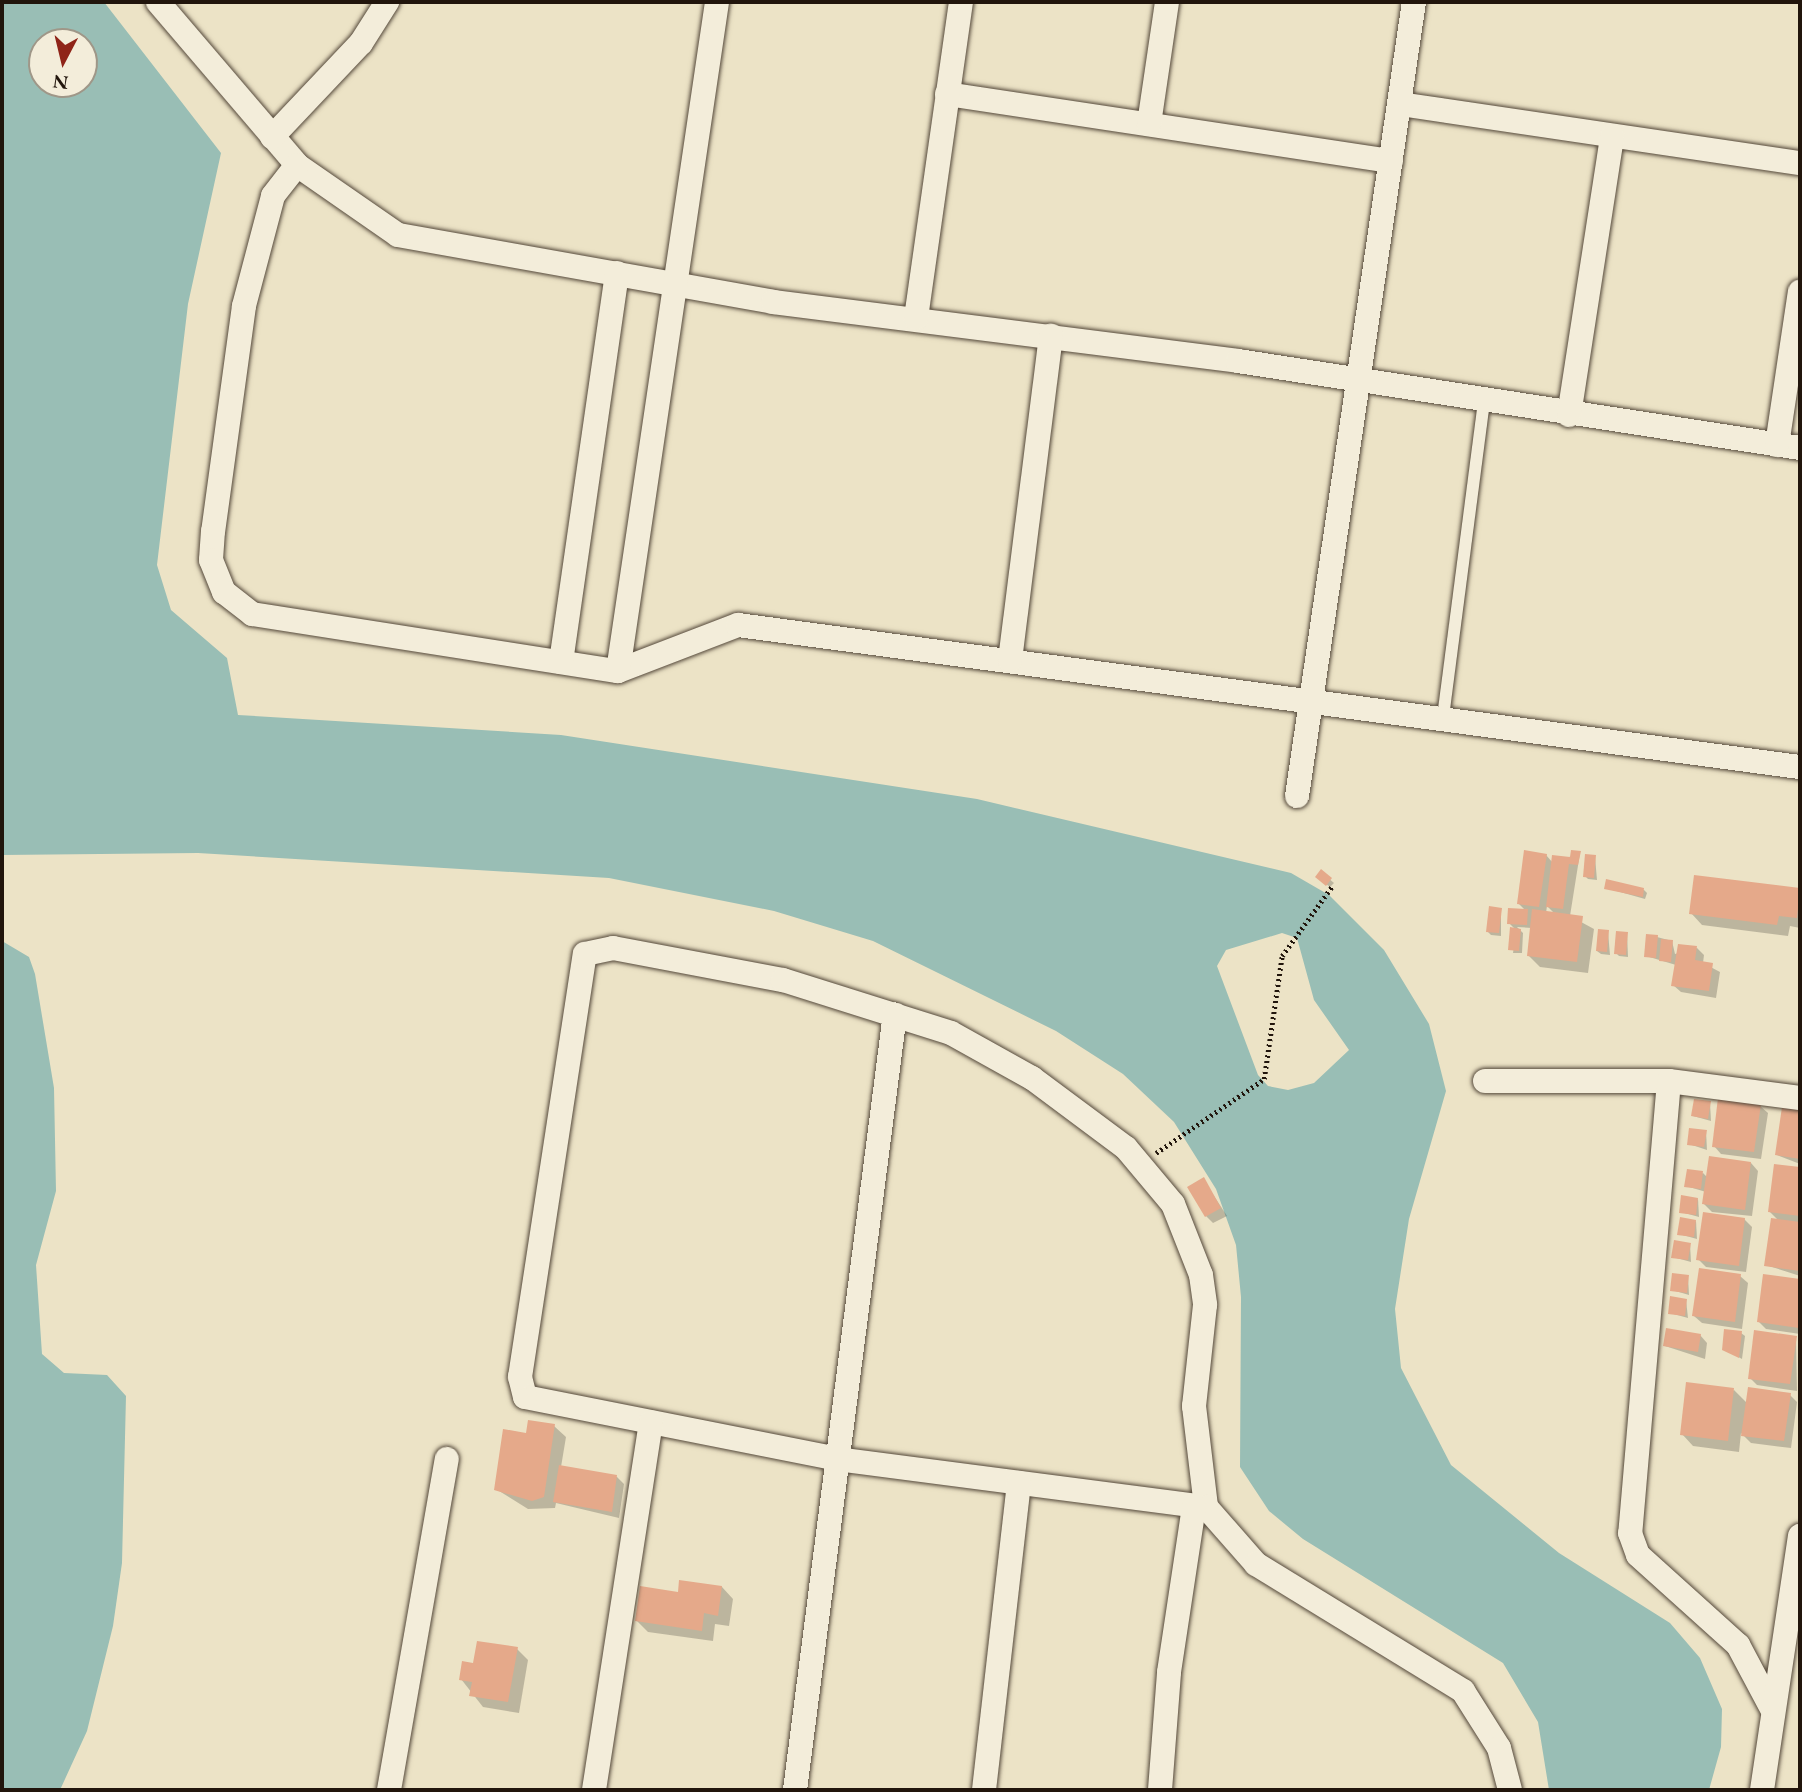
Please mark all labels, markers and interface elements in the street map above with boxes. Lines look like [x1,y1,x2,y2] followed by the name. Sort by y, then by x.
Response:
[28,28,98,98] north arrow
[51,69,70,96] text: N

